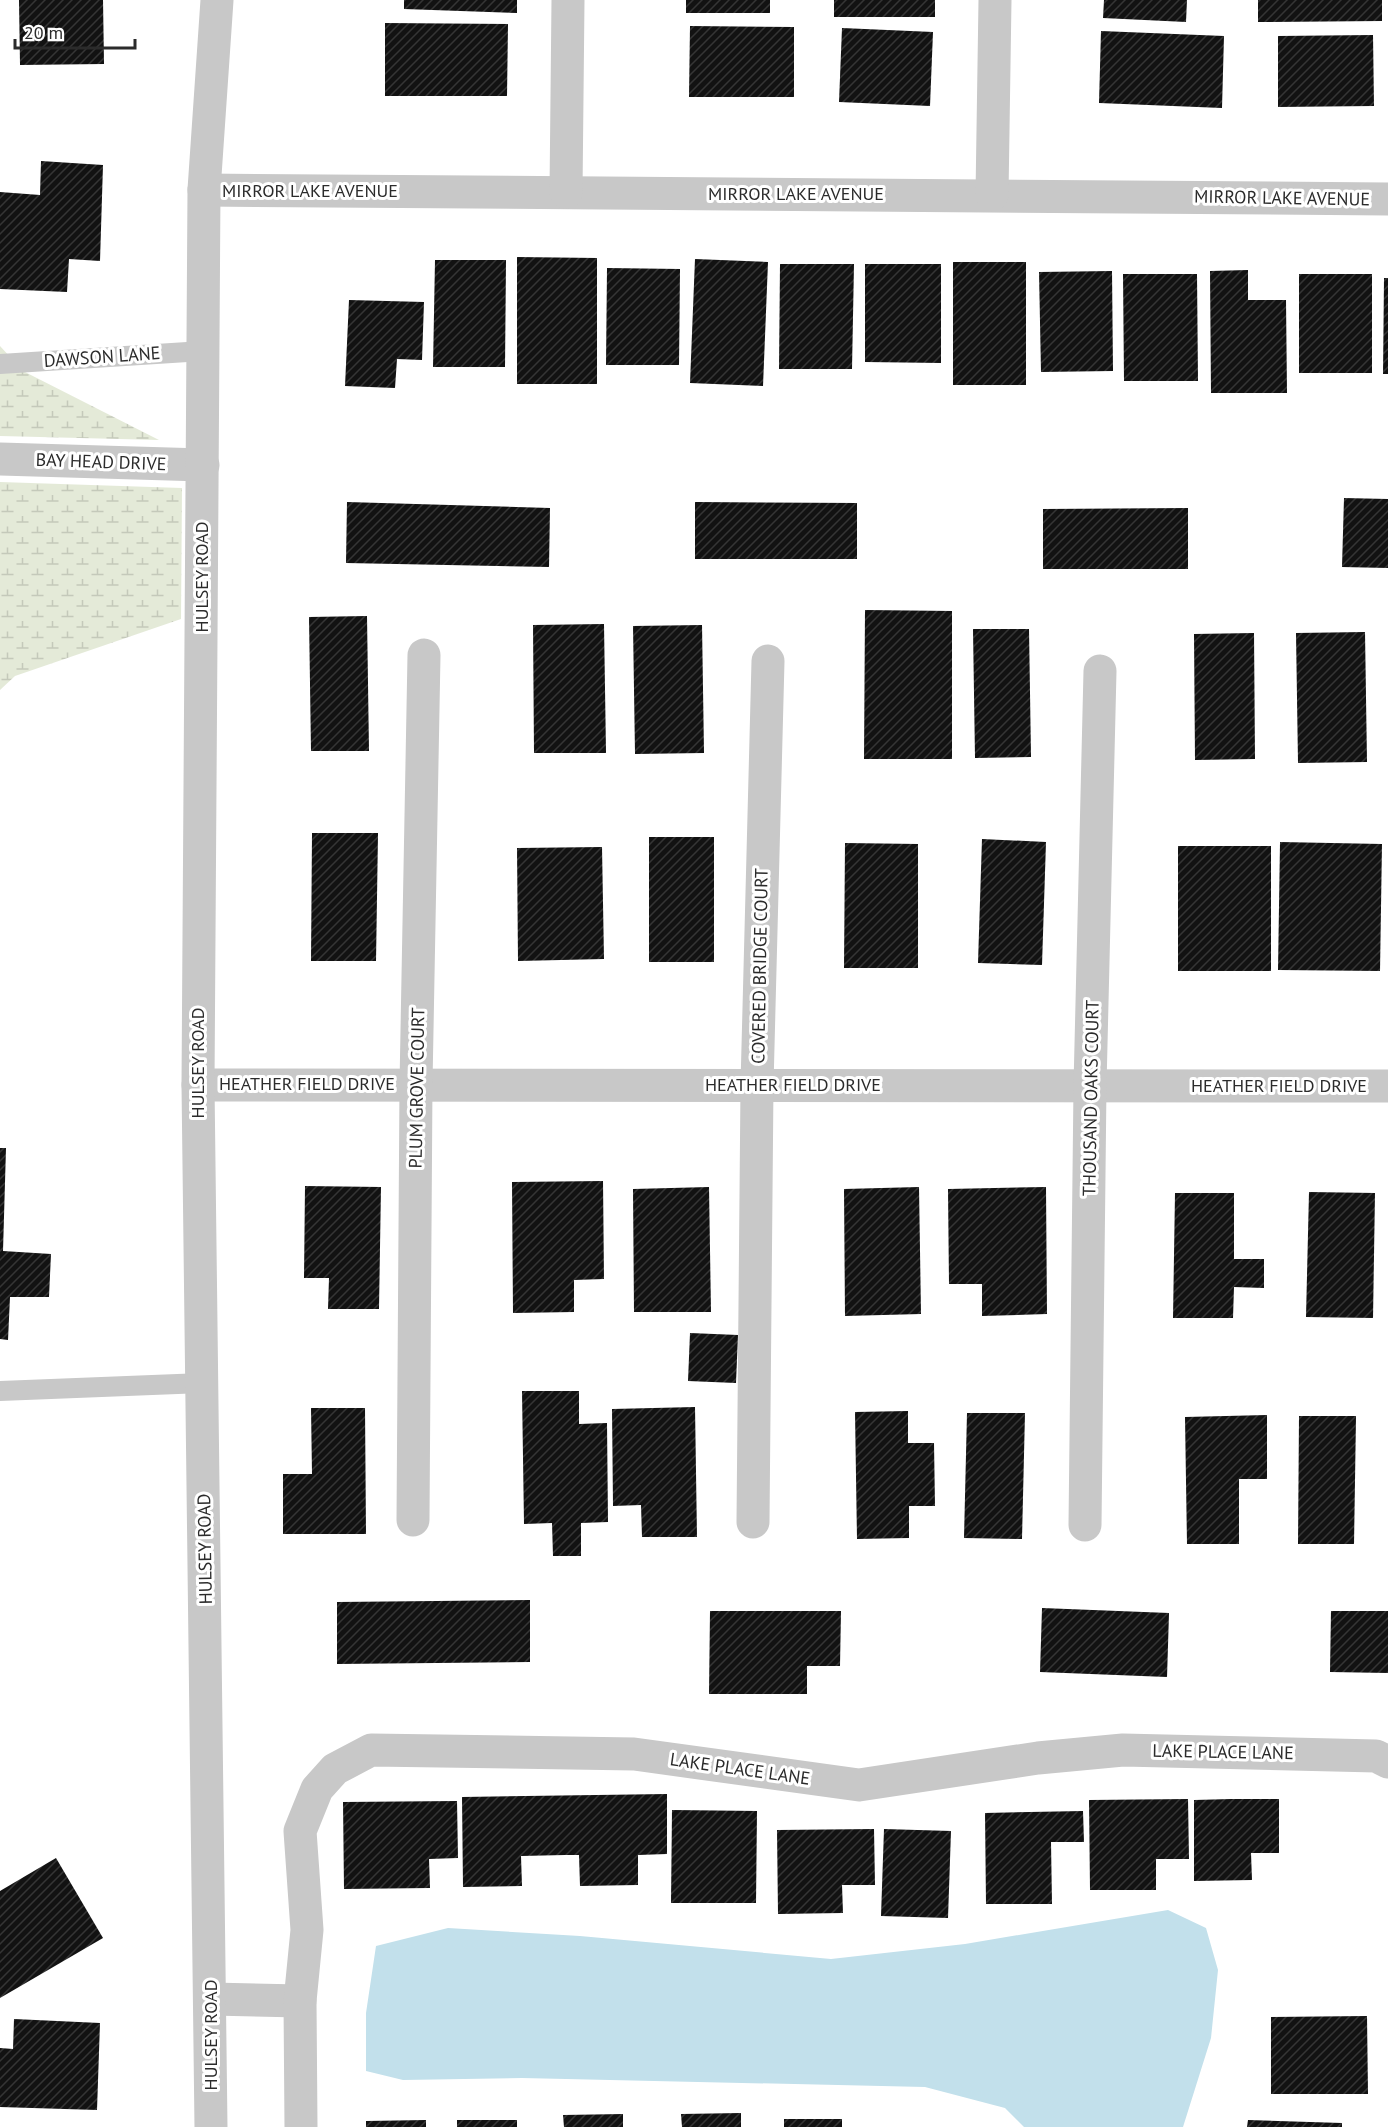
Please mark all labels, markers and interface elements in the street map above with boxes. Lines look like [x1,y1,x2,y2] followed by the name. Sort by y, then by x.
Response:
[15,12,135,50] scale bar
[24,21,63,44] text: 20 m
[222,179,398,202] street label: MIRROR LAKE AVENUE
[708,182,884,205] street label: MIRROR LAKE AVENUE
[1194,184,1370,211] street label: MIRROR LAKE AVENUE
[43,341,161,372] street label: DAWSON LANE
[35,448,167,475] street label: BAY HEAD DRIVE
[190,522,213,632] street label: HULSEY ROAD
[746,868,773,1064] street label: COVERED BRIDGE COURT
[1077,1000,1104,1196] street label: THOUSAND OAKS COURT
[404,1007,429,1169] street label: PLUM GROVE COURT
[186,1008,209,1118] street label: HULSEY ROAD
[219,1072,395,1095] street label: HEATHER FIELD DRIVE
[705,1073,881,1096] street label: HEATHER FIELD DRIVE
[1191,1074,1367,1097] street label: HEATHER FIELD DRIVE
[192,1493,217,1605] street label: HULSEY ROAD
[1152,1739,1294,1764] street label: LAKE PLACE LANE
[668,1747,812,1790] street label: LAKE PLACE LANE
[199,1980,222,2090] street label: HULSEY ROAD

